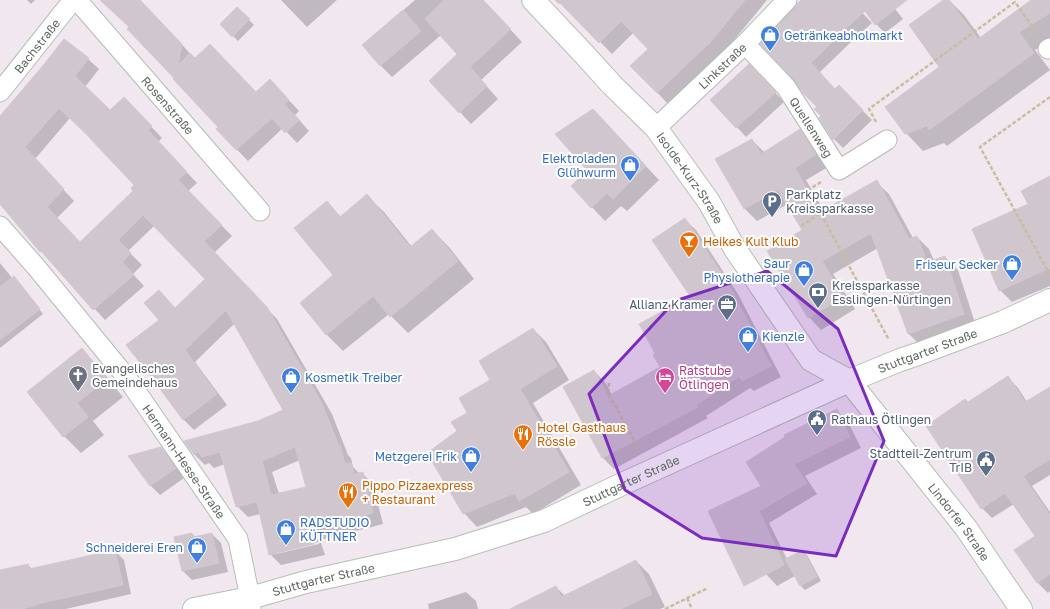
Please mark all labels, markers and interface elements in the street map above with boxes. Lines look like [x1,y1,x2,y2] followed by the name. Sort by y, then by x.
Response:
[11,16,63,76] street label: Bachstraße
[759,24,781,52] shop icon: Getränkeabholmarkt
[784,28,903,43] place label: Getränkeabholmarkt
[695,39,749,92] street label: Linkstraße
[139,73,197,137] street label: Rosenstraße
[787,94,836,160] street label: Quellenweg
[654,129,727,226] street label: Isolde-Kurz-Straße
[542,151,616,180] place label: Elektroladen Glühwurm
[619,154,641,182] shop icon: Elektroladen Glühwurm
[786,187,874,216] place label: Parkplatz Kreissparkasse
[761,190,783,218] parking icon: Parkplatz Kreissparkasse
[678,230,700,258] bar icon: Heikes Kult Klub
[703,234,799,249] place label: Heikes Kult Klub
[1001,253,1023,281] shop icon: Friseur Secker
[703,256,790,285] place label: Saur Physiotherapie
[915,257,998,272] place label: Friseur Secker
[793,259,815,287] shop icon: Saur Physiotherapie
[832,278,951,307] place label: Kreissparkasse Esslingen-Nürtingen
[807,281,829,309] bank icon: Kreissparkasse Esslingen-Nürtingen
[716,293,738,321] office icon: Allianz Kramer
[629,297,713,312] place label: Allianz Kramer
[737,325,759,353] shop icon: Kienzle
[875,325,979,376] street label: Stuttgarter Straße
[762,329,805,344] place label: Kienzle
[92,361,178,390] place label: Evangelisches Gemeindehaus
[679,363,731,392] place label: Ratstube Ötlingen
[67,364,89,392] church icon: Evangelisches Gemeindehaus
[280,366,302,394] shop icon: Kosmetik Treiber
[654,366,676,394] hotel icon: Ratstube Ötlingen
[305,370,402,385] place label: Kosmetik Treiber
[140,401,229,521] street label: Hermann-Hesse-Straße
[806,408,828,436] public building icon: Rathaus Ötlingen
[831,412,931,427] place label: Rathaus Ötlingen
[537,420,626,449] place label: Hotel Gasthaus Rössle
[512,423,534,451] restaurant icon: Hotel Gasthaus Rössle
[460,445,482,473] shop icon: Metzgerei Frik
[869,446,972,475] place label: Stadtteil-Zentrum TrIB
[375,449,457,464] place label: Metzgerei Frik
[975,449,997,477] public building icon: Stadtteil-Zentrum TrIB
[580,452,682,509] street label: Stuttgarter Straße
[362,478,473,507] place label: Pippo Pizzaexpress + Restaurant
[925,480,993,563] street label: Lindorfer Straße
[337,481,359,509] restaurant icon: Pippo Pizzaexpress + Restaurant
[300,515,370,544] place label: RADSTUDIO KÜTTNER
[275,518,297,546] shop icon: RADSTUDIO KÜTTNER
[186,536,208,564] shop icon: Schneiderei Eren
[86,540,183,555] place label: Schneiderei Eren
[270,559,376,599] street label: Stuttgarter Straße

